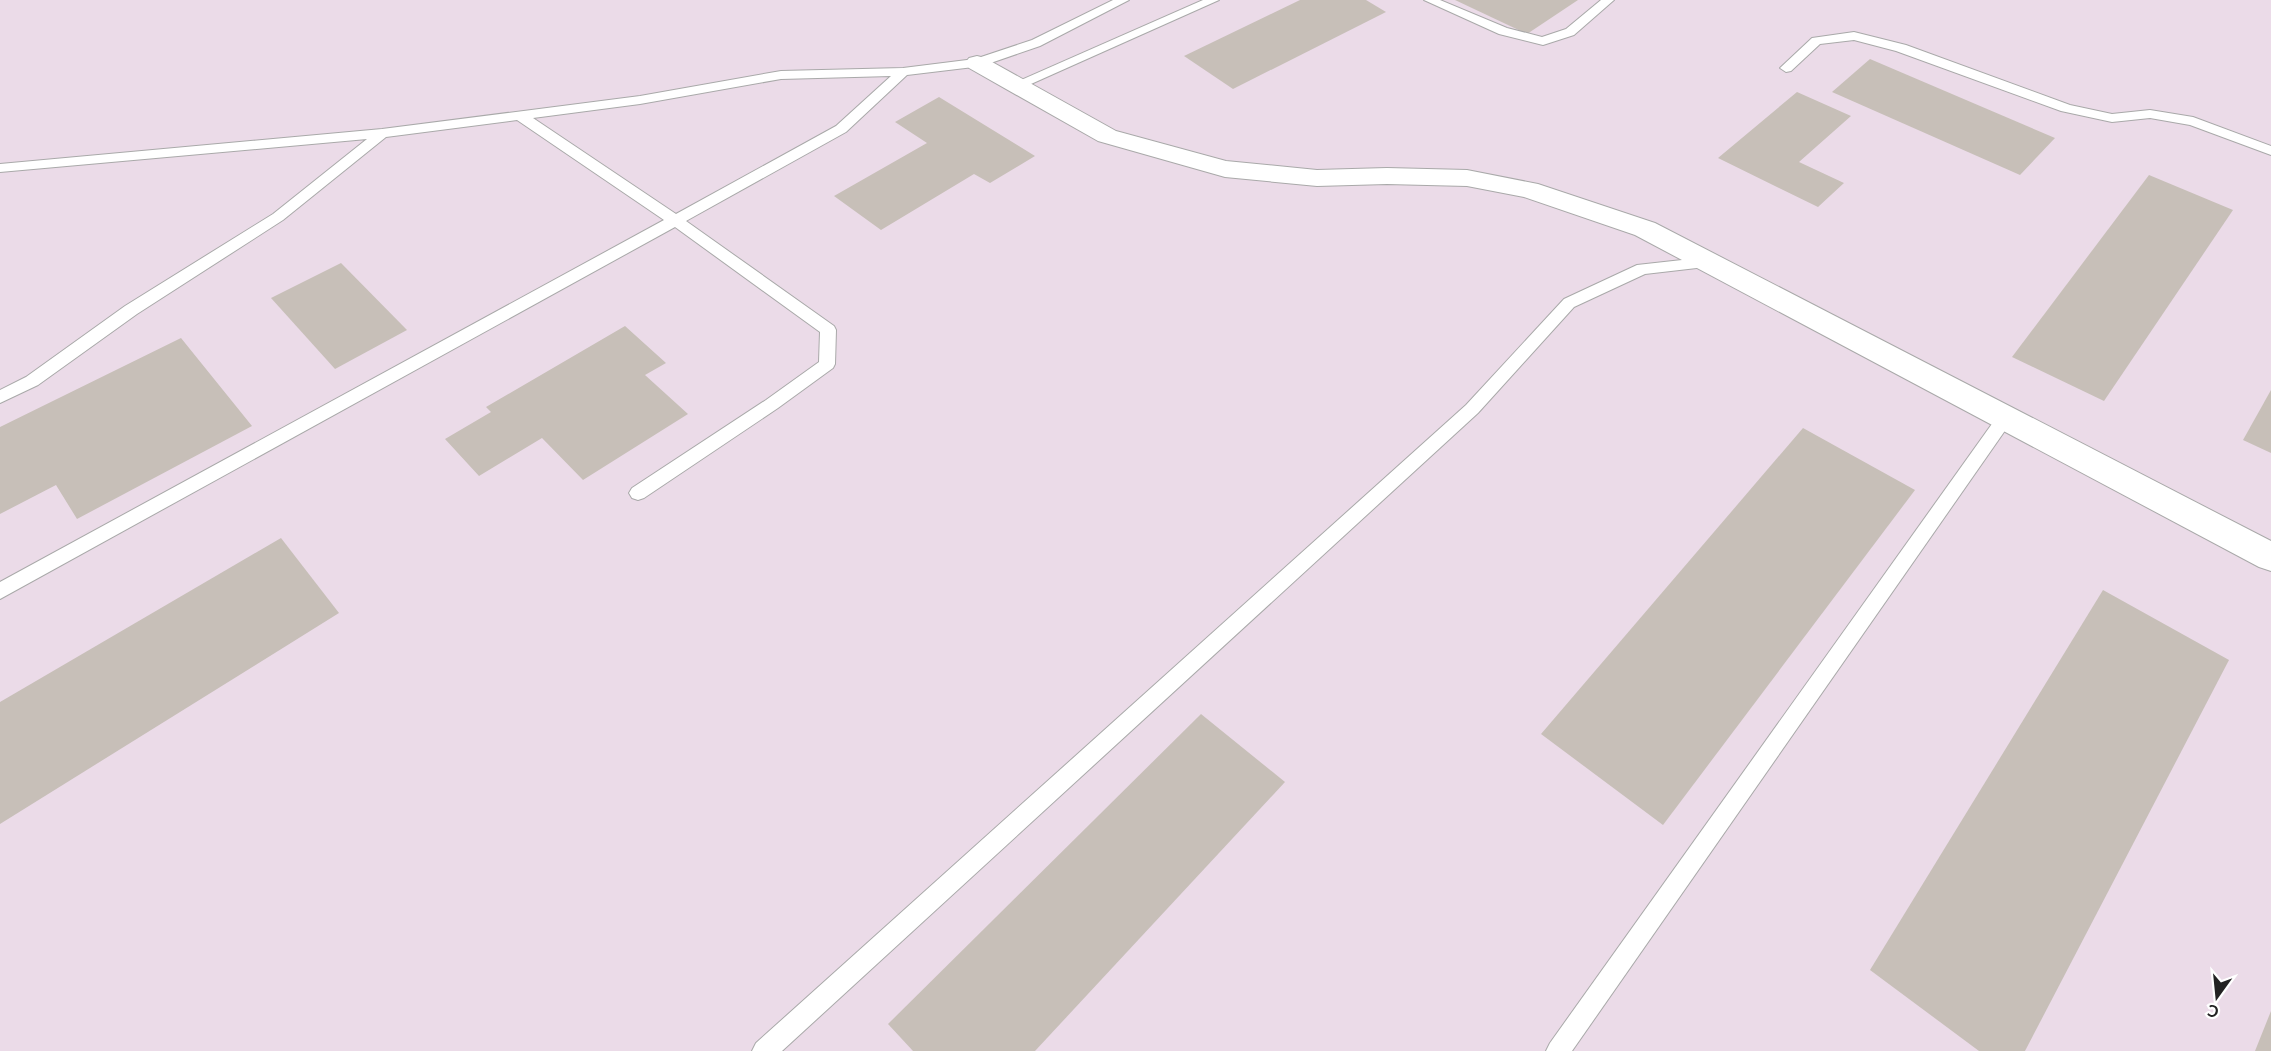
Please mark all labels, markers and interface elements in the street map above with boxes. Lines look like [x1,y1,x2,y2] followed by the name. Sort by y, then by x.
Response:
[2187,967,2247,1027] north arrow
[2205,1001,2221,1023] text: С

